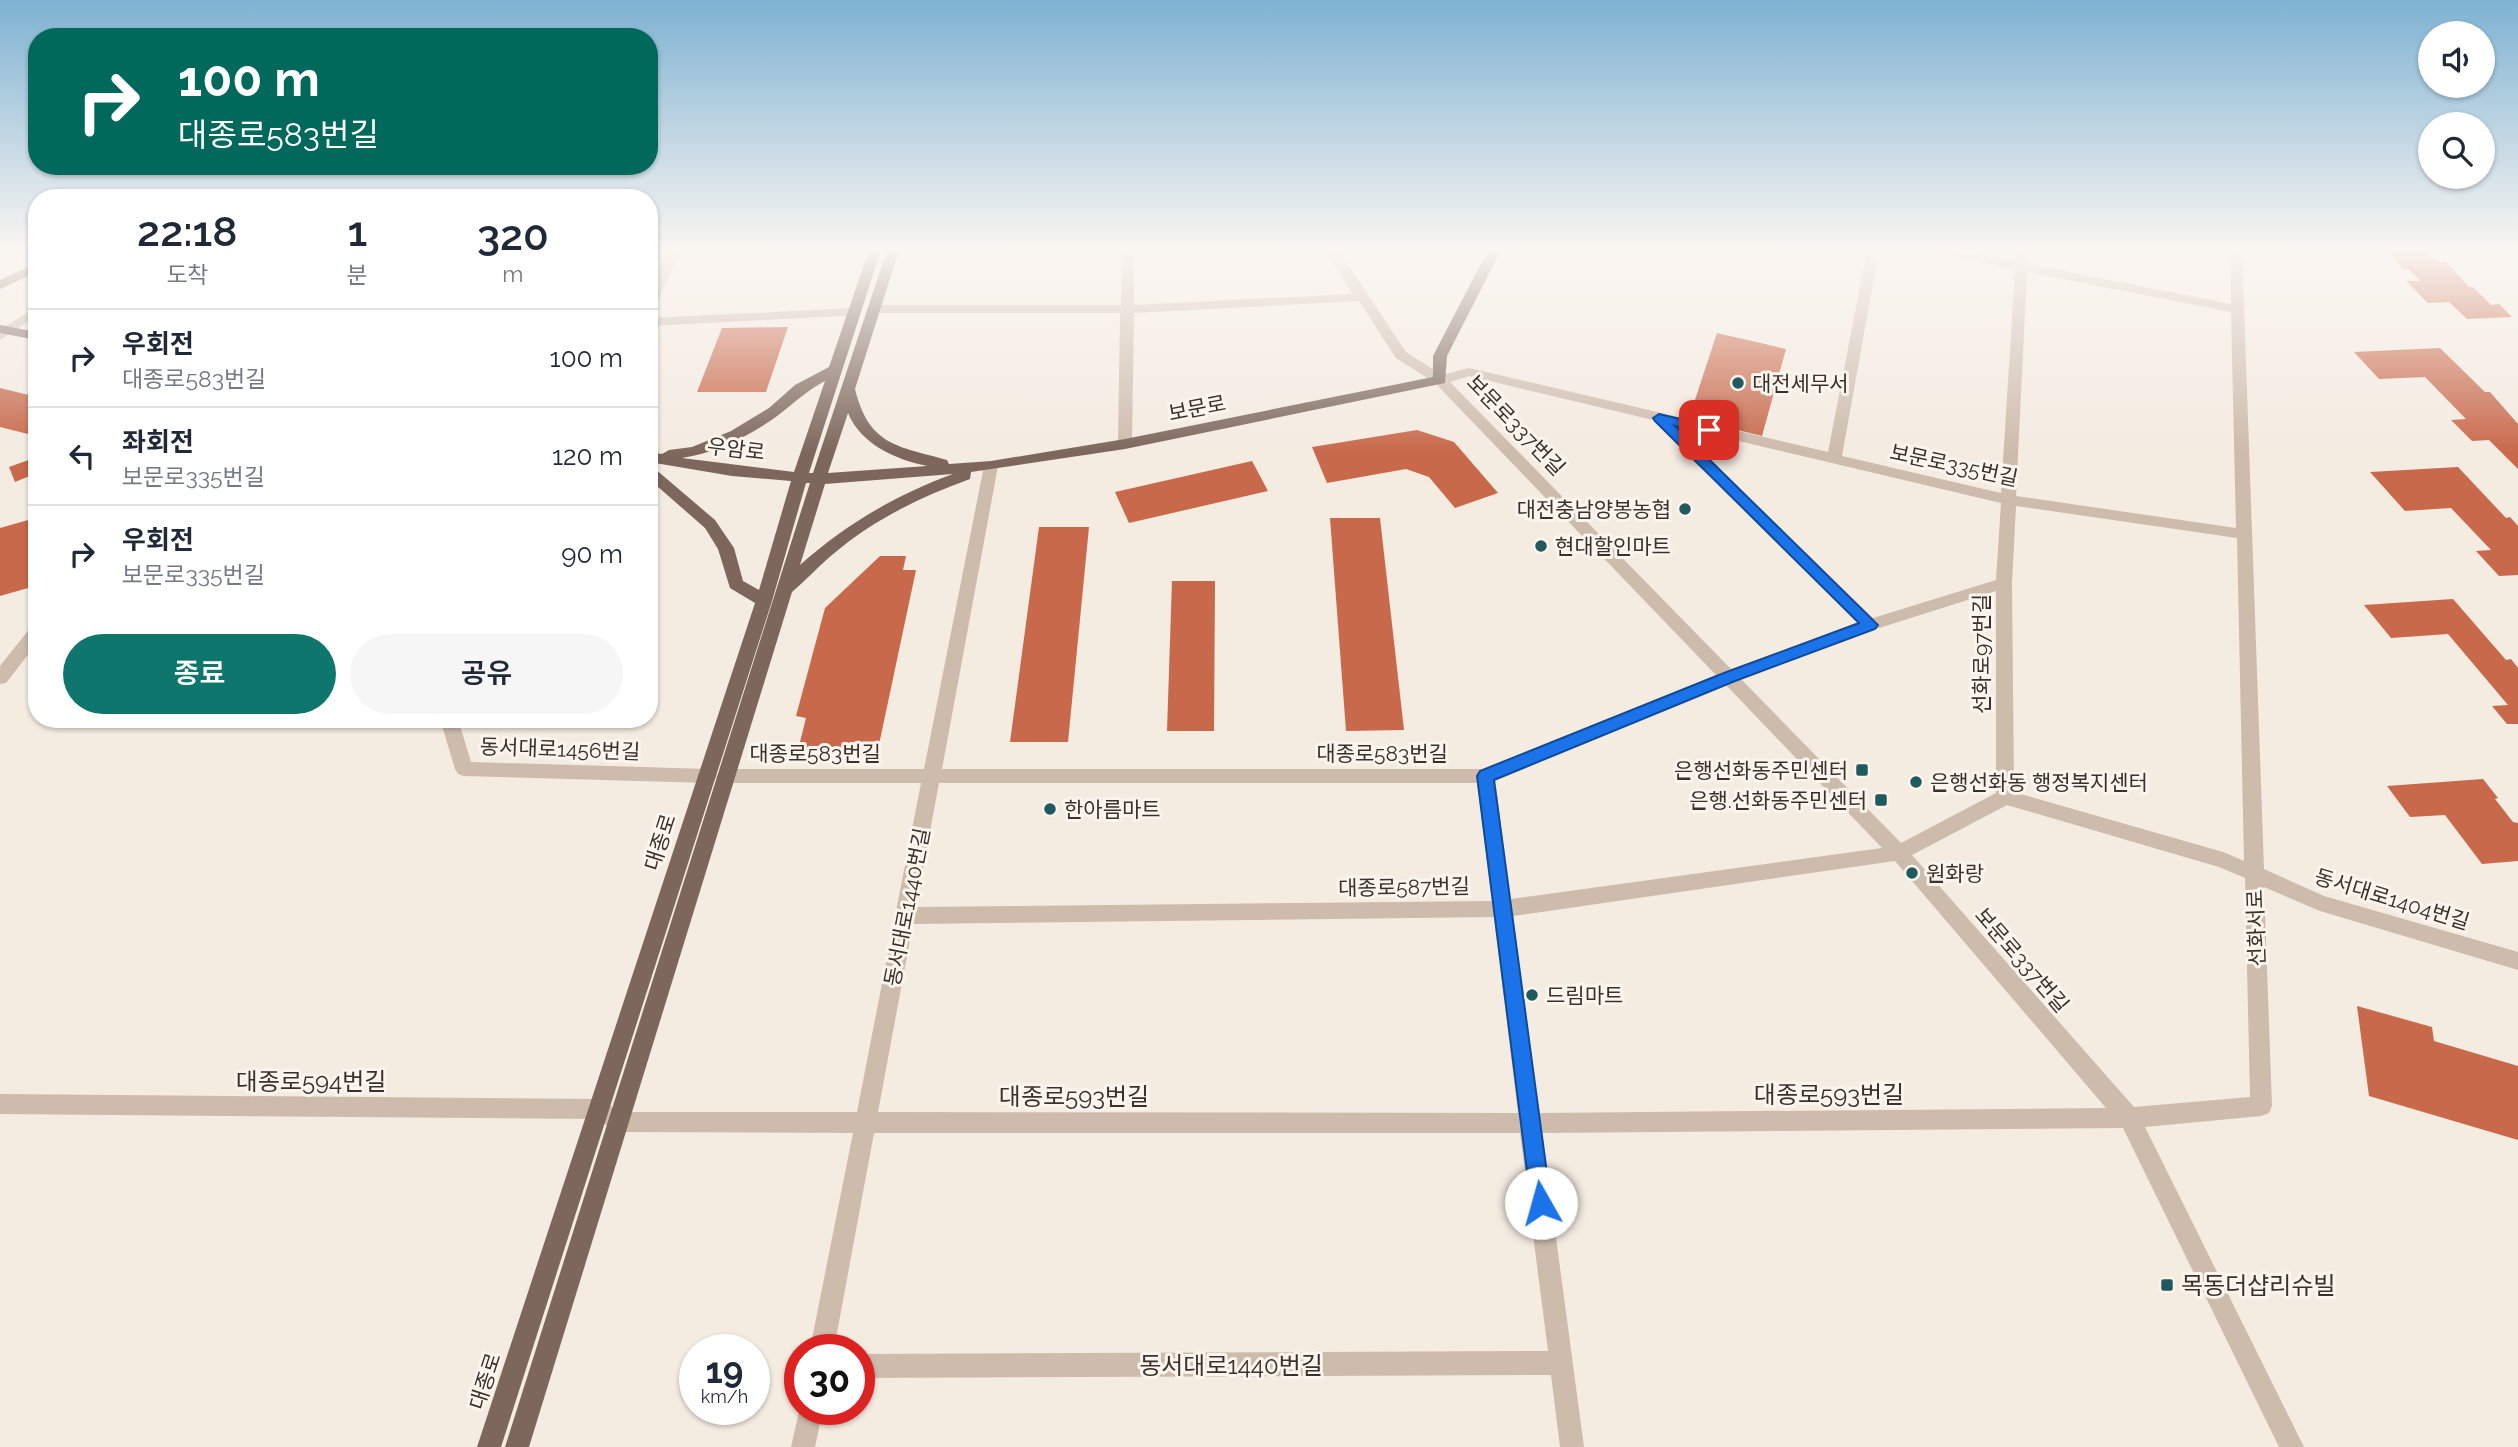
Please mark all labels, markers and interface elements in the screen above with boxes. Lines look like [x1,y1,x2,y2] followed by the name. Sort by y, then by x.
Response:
[2418,21,2495,189] map controls
[2418,21,2495,98] button: sound
[178,50,320,107] text: 100 m
[63,56,154,147] icon: right
[2418,112,2495,189] button: search
[178,116,379,153] text: 대종로583번길
[137,207,238,256] text: 22:18
[347,207,367,256] text: 1
[477,211,549,260] text: 320
[502,260,523,287] text: m
[166,261,209,288] text: 도착
[347,261,368,288] text: 분
[122,329,194,359] text: 우회전
[63,339,101,377] icon: right
[550,343,623,373] text: 100 m
[122,365,266,392] text: 대종로583번길
[1462,370,1570,480] street label: 보문로337번길
[1752,371,1849,396] place label: 대전세무서
[1730,375,1746,391] marker: 대전세무서
[1166,390,1228,426] street label: 보문로
[1679,400,1739,460] pin
[1690,411,1728,449] icon: arrive
[122,427,194,457] text: 좌회전
[706,433,766,465] street label: 우암로
[63,437,101,475] icon: left
[1888,439,2020,491] street label: 보문로335번길
[552,441,623,471] text: 120 m
[122,463,265,490] text: 보문로335번길
[1516,497,1671,522] place label: 대전충남양봉농협
[1677,501,1693,517] marker: 대전충남양봉농협
[122,525,194,555] text: 우회전
[1555,534,1671,559] place label: 현대할인마트
[63,535,101,573] icon: right
[1533,538,1549,554] marker: 현대할인마트
[561,539,623,569] text: 90 m
[122,561,265,588] text: 보문로335번길
[1969,594,1994,714] street label: 선화로97번길
[63,634,336,714] button: 종료
[350,634,623,714] button: 공유
[479,734,641,764] street label: 동서대로1456번길
[749,741,881,766] street label: 대종로583번길
[1316,741,1448,766] street label: 대종로583번길
[1674,758,1848,783] place label: 은행선화동주민센터
[1854,762,1870,778] marker: 은행선화동주민센터
[1930,770,2148,795] place label: 은행선화동 행정복지센터
[1908,774,1924,790] marker: 은행선화동 행정복지센터
[1689,788,1867,813] place label: 은행.선화동주민센터
[1873,792,1889,808] marker: 은행.선화동주민센터
[1064,797,1161,822] place label: 한아름마트
[1042,801,1058,817] marker: 한아름마트
[639,811,681,873] street label: 대종로
[879,826,935,988] street label: 동서대로1440번길
[1926,861,1984,886] place label: 원화랑
[2312,864,2472,934] street label: 동서대로1404번길
[1904,865,1920,881] marker: 원화랑
[1338,873,1470,901] street label: 대종로587번길
[2242,889,2270,967] street label: 선화서로
[1970,903,2074,1017] street label: 보문로337번길
[1546,983,1623,1008] place label: 드림마트
[1524,987,1540,1003] marker: 드림마트
[236,1067,386,1096] street label: 대종로594번길
[1754,1080,1904,1109] street label: 대종로593번길
[999,1082,1149,1111] street label: 대종로593번길
[1504,1166,1578,1240] position arrow
[2181,1271,2336,1300] place label: 목동더샵리슈빌
[2159,1277,2175,1293] marker: 목동더샵리슈빌
[784,1334,875,1425] speed limit sign: 30
[464,1350,506,1412] street label: 대종로
[706,1350,743,1391] text: 19
[1139,1351,1323,1380] street label: 동서대로1440번길
[701,1386,748,1407] text: km/h

